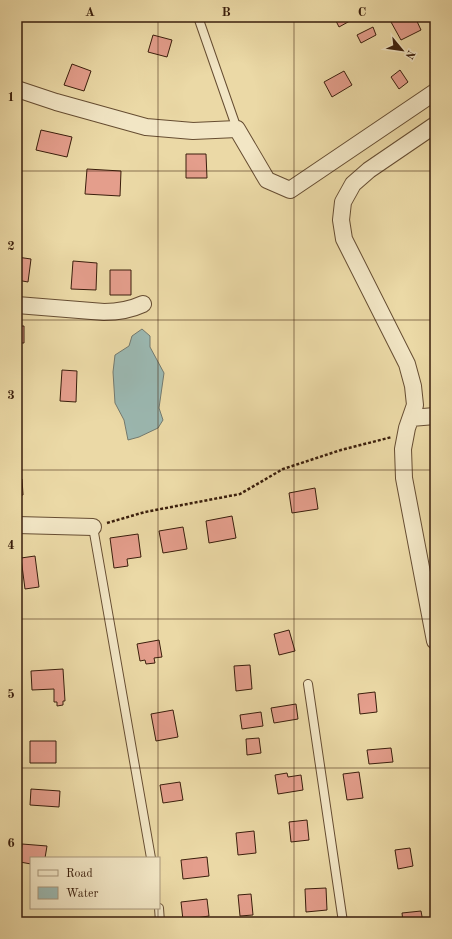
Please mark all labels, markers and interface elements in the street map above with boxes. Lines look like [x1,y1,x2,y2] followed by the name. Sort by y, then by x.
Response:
[85,6,95,19] text: A
[221,6,231,19] text: B
[358,6,366,19] text: C
[382,30,422,70] north arrow
[402,48,416,61] text: N
[7,91,15,104] text: 1
[7,240,15,253] text: 2
[7,389,15,402] text: 3
[7,539,15,552] text: 4
[7,688,15,701] text: 5
[7,837,15,850] text: 6
[30,857,160,909] legend
[66,868,93,880] text: Road
[66,888,99,900] text: Water

